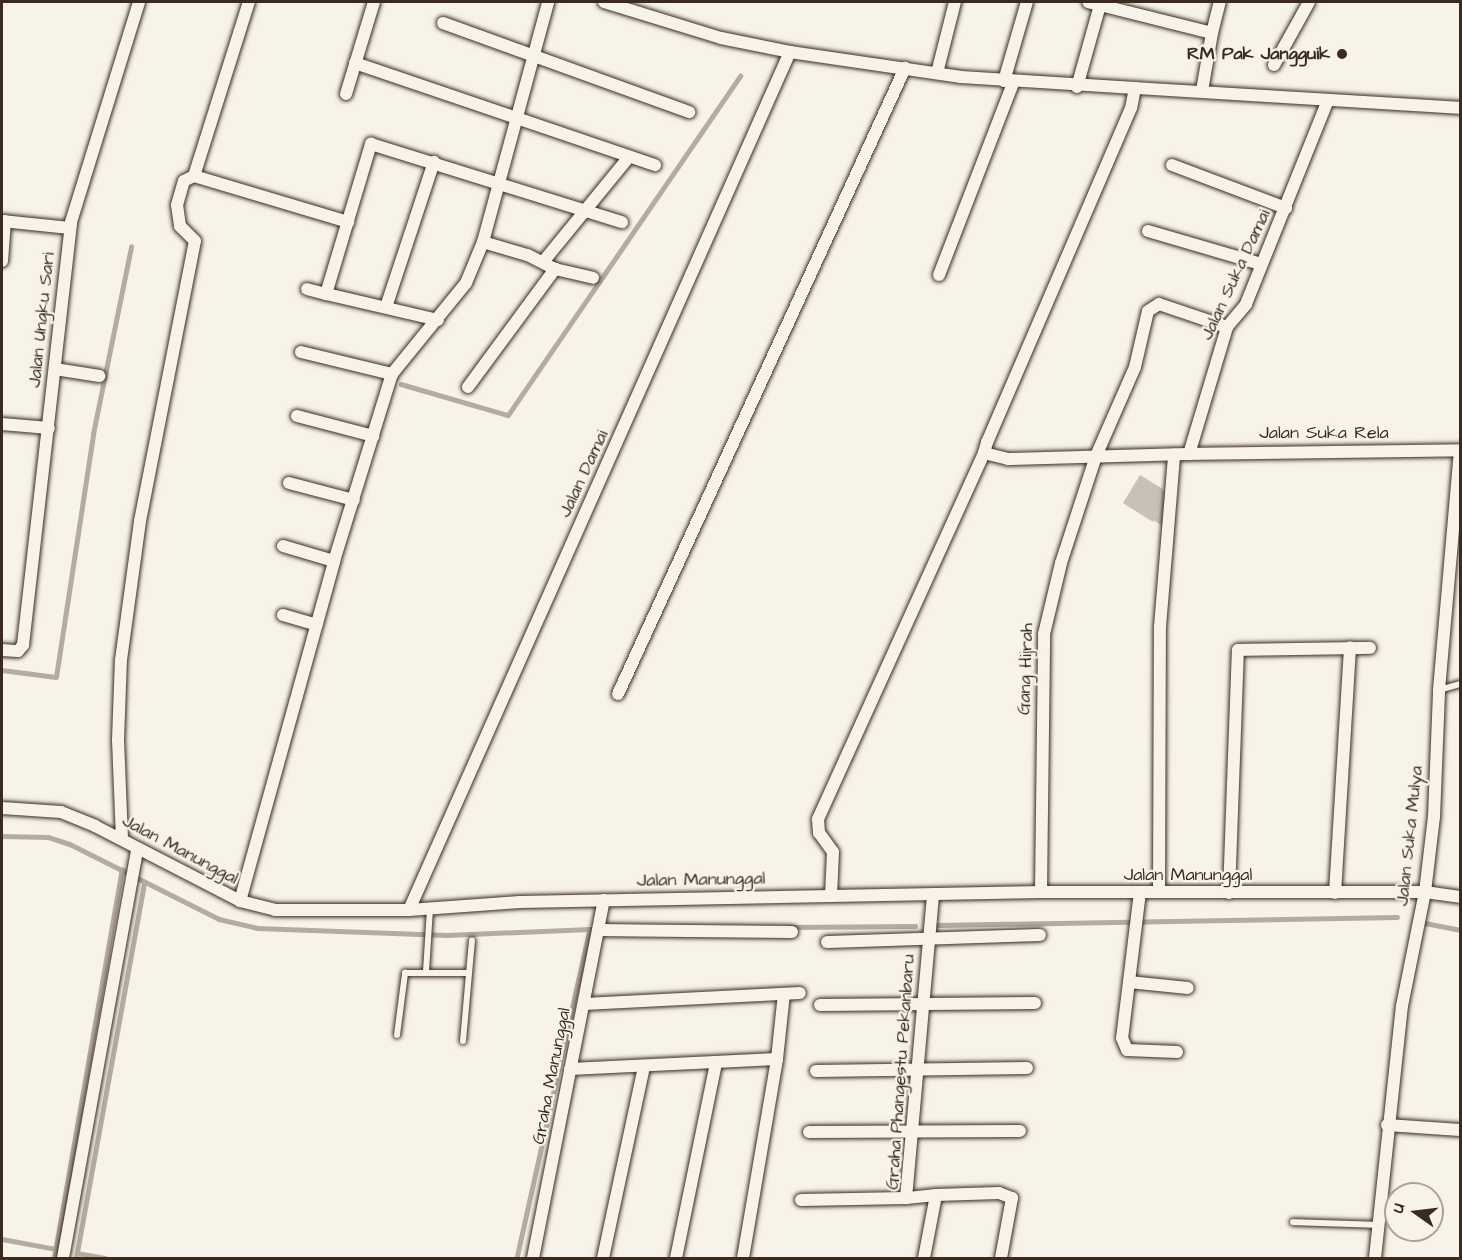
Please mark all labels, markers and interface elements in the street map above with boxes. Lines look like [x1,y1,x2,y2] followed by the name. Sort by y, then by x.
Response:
[1187,43,1330,65] place label: RM Pak Jangguik
[1335,47,1349,61] marker: RM Pak Jangguik
[1196,206,1276,344] street label: Jalan Suka Damai
[24,251,60,389] street label: Jalan Ungku Sari
[1259,422,1389,444] street label: Jalan Suka Rela
[554,427,614,521] street label: Jalan Damai
[1014,623,1038,715] street label: Gang Hijrah
[1392,765,1428,907] street label: Jalan Suka Mulya
[118,810,242,890] street label: Jalan Manunggal
[1124,864,1252,886] street label: Jalan Manunggal
[637,868,765,892] street label: Jalan Manunggal
[882,954,920,1190] street label: Graha Phangestu Pekanbaru
[528,1006,576,1146] street label: Graha Manunggal
[1384,1182,1444,1242] north arrow
[1387,1201,1410,1215] text: U

